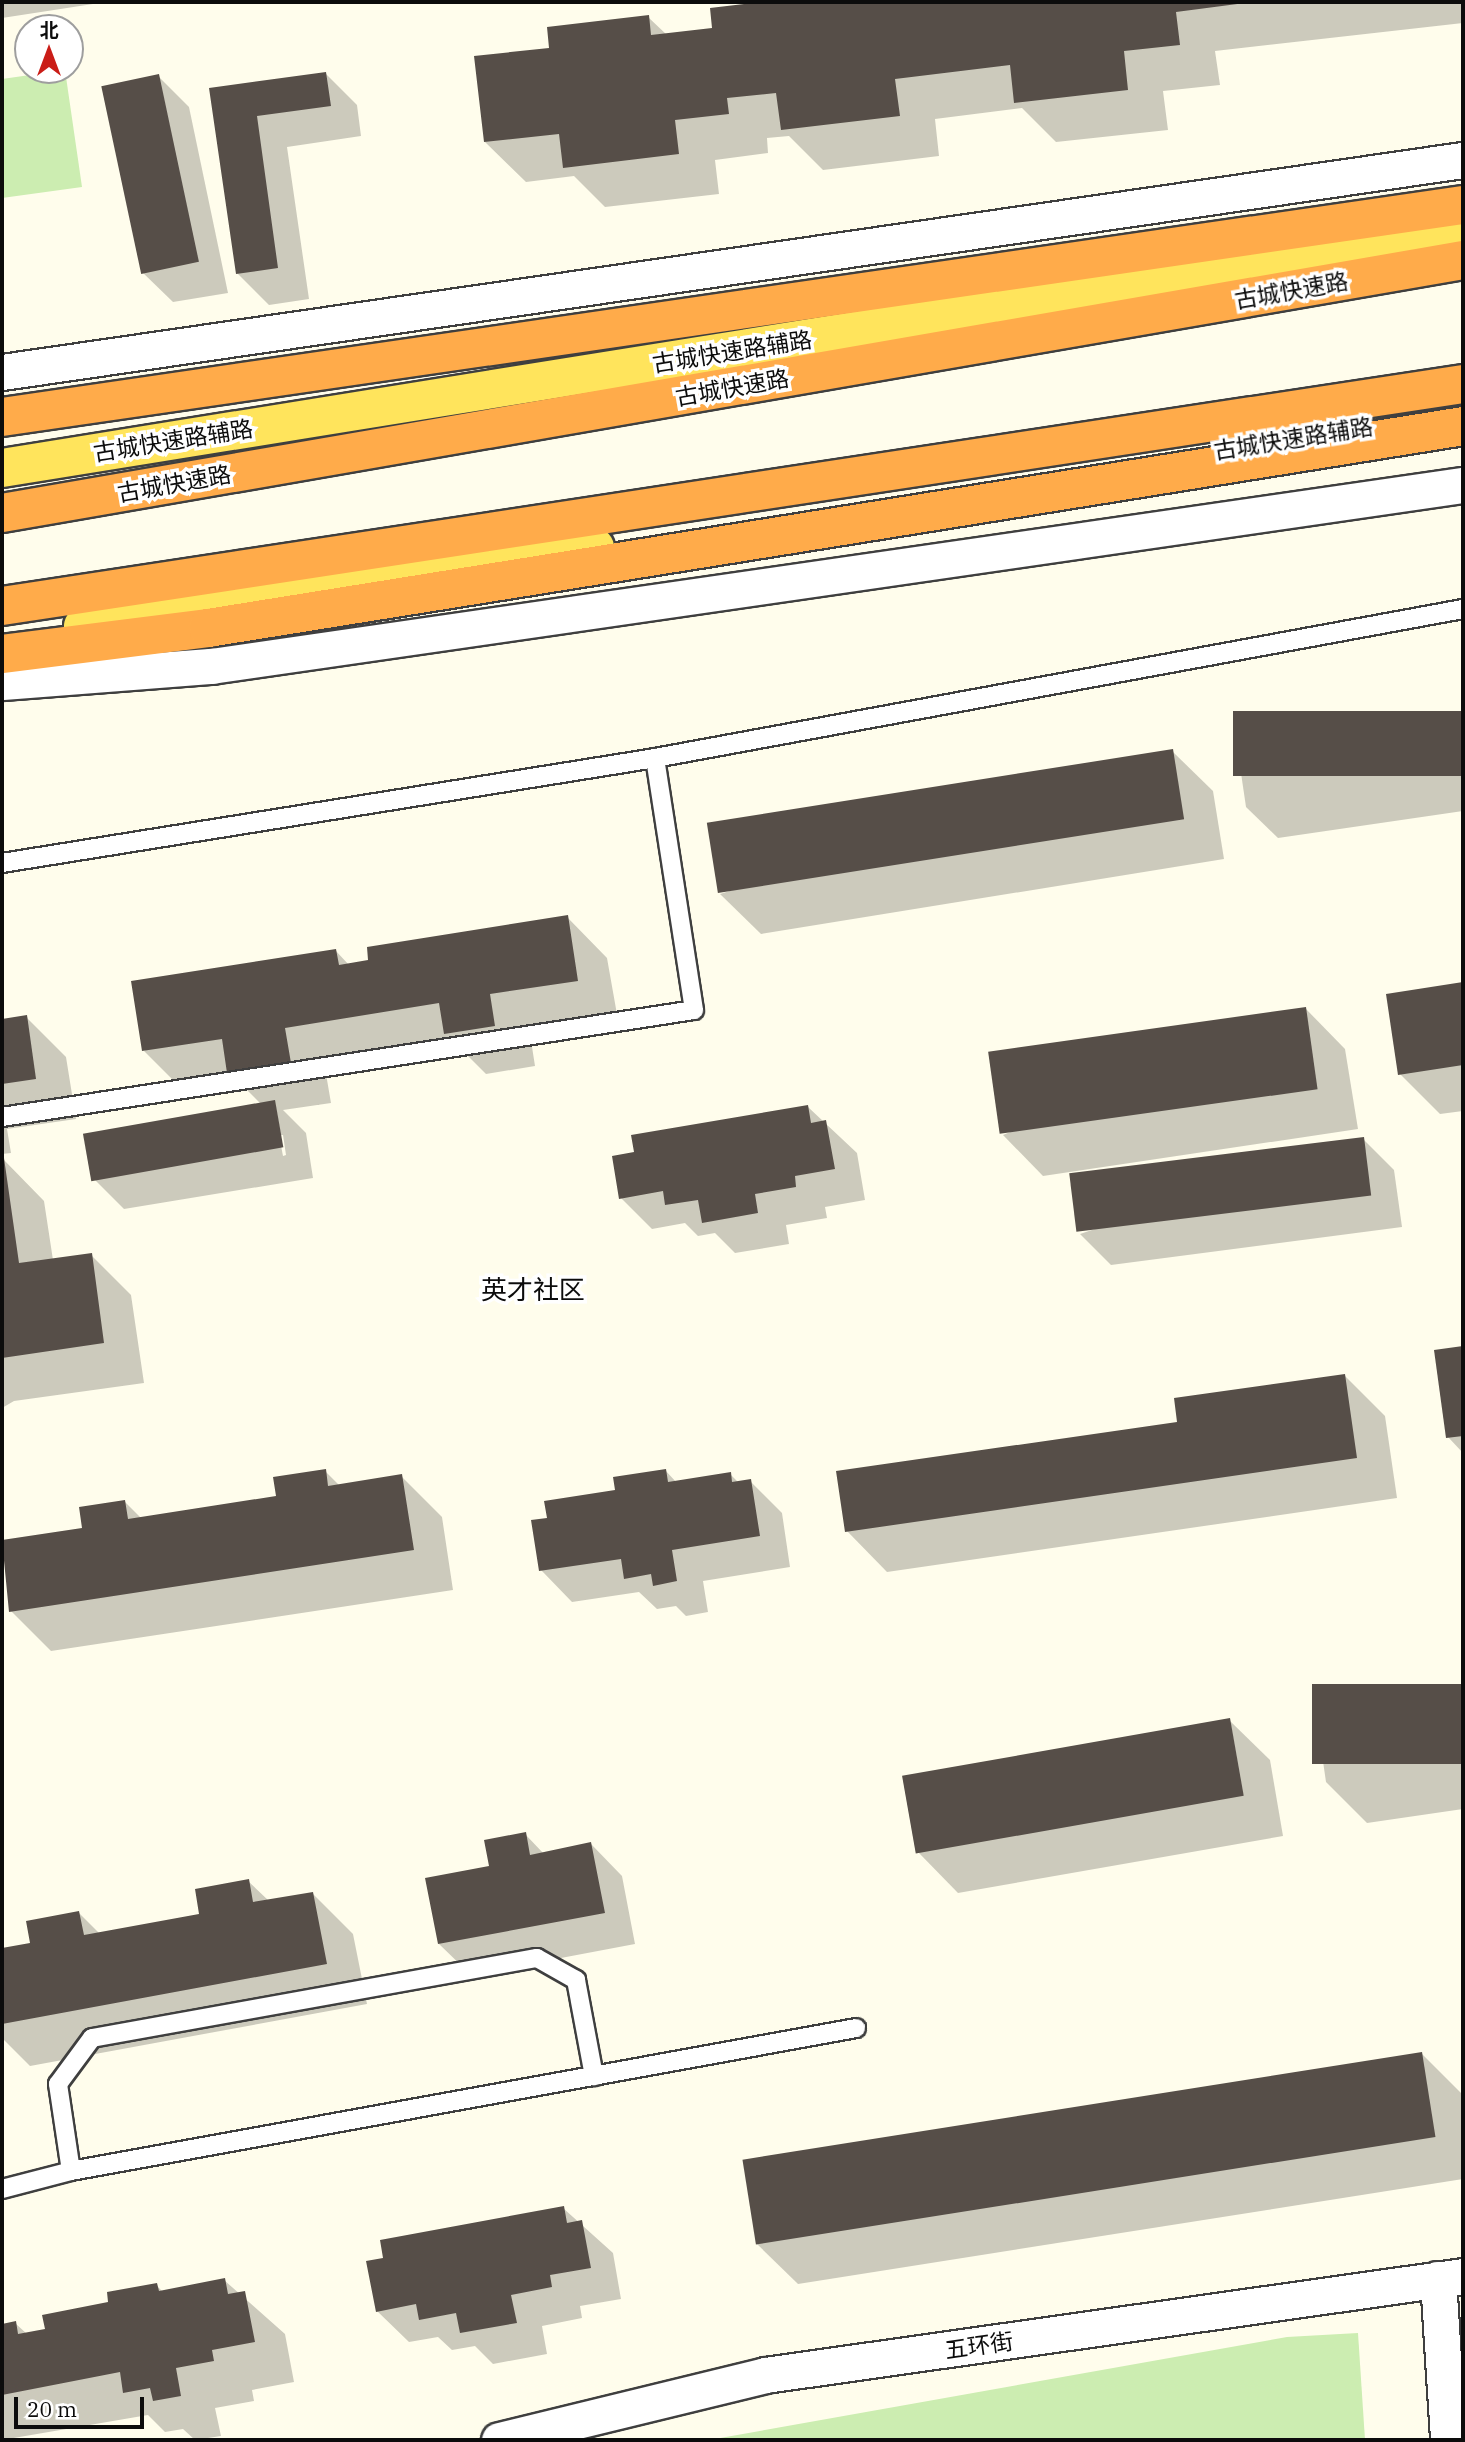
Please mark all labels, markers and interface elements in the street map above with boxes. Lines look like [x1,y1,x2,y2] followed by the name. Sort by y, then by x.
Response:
[14,14,84,84] north arrow
[39,18,59,42] text: 北
[1232,266,1350,314] street label: 古城快速路
[650,325,814,377] street label: 古城快速路辅路
[673,363,791,411] street label: 古城快速路
[1211,412,1375,464] street label: 古城快速路辅路
[91,414,255,466] street label: 古城快速路辅路
[115,459,233,507] street label: 古城快速路
[481,1274,585,1306] district label: 英才社区
[943,2327,1015,2363] street label: 五环街
[18,2382,147,2426] scale bar
[27,2395,77,2423] text: 20 m

